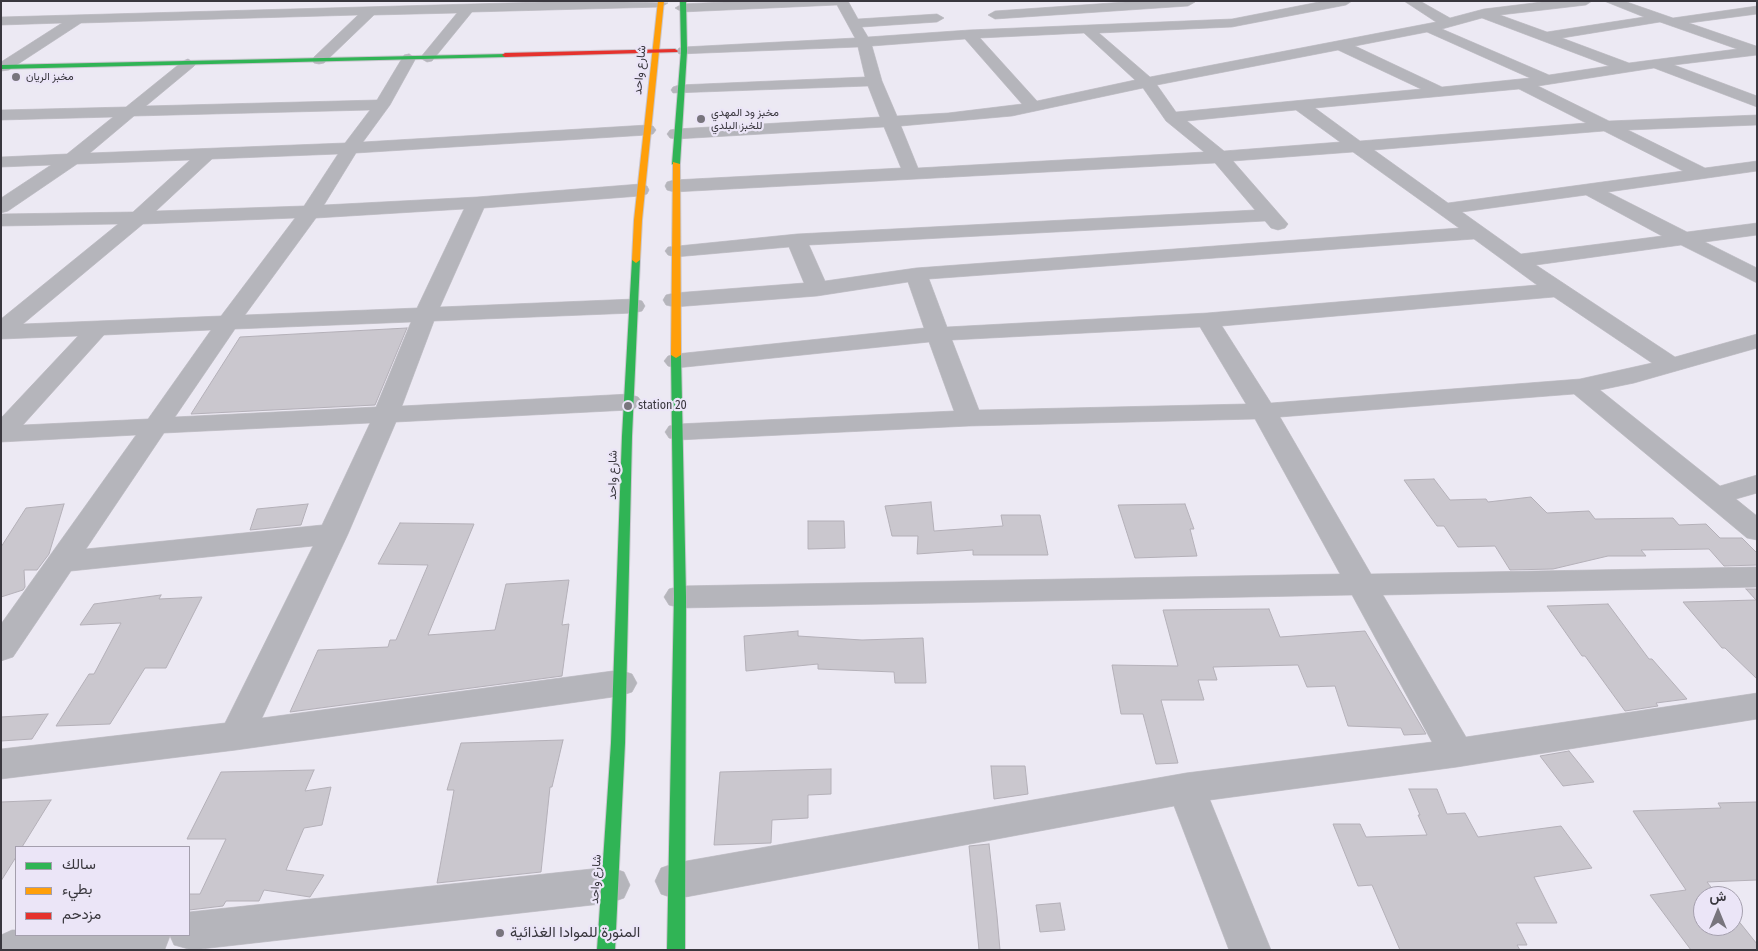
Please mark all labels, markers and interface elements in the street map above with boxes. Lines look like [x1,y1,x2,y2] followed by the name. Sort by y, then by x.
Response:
[631,45,649,95] street label: شارع واحد
[26,70,74,84] place label: مخبز الريان
[10,71,22,83] marker: مخبز الريان
[711,106,779,132] place label: مخبز ود المهدي للخبز البلدي
[695,113,707,125] marker: مخبز ود المهدي للخبز البلدي
[638,399,687,413] place label: station 20
[622,400,634,412] marker: station 20
[605,450,621,500] street label: شارع واحد
[15,846,190,936] legend
[588,854,604,904] street label: شارع واحد
[62,855,96,873] text: سالك
[62,880,92,898] text: بطيء
[1693,886,1743,936] north arrow
[1710,888,1726,905] text: ش
[62,905,101,923] text: مزدحم
[510,924,640,942] place label: المنورة للموادا الغذائية
[494,927,506,939] marker: المنورة للموادا الغذائية

